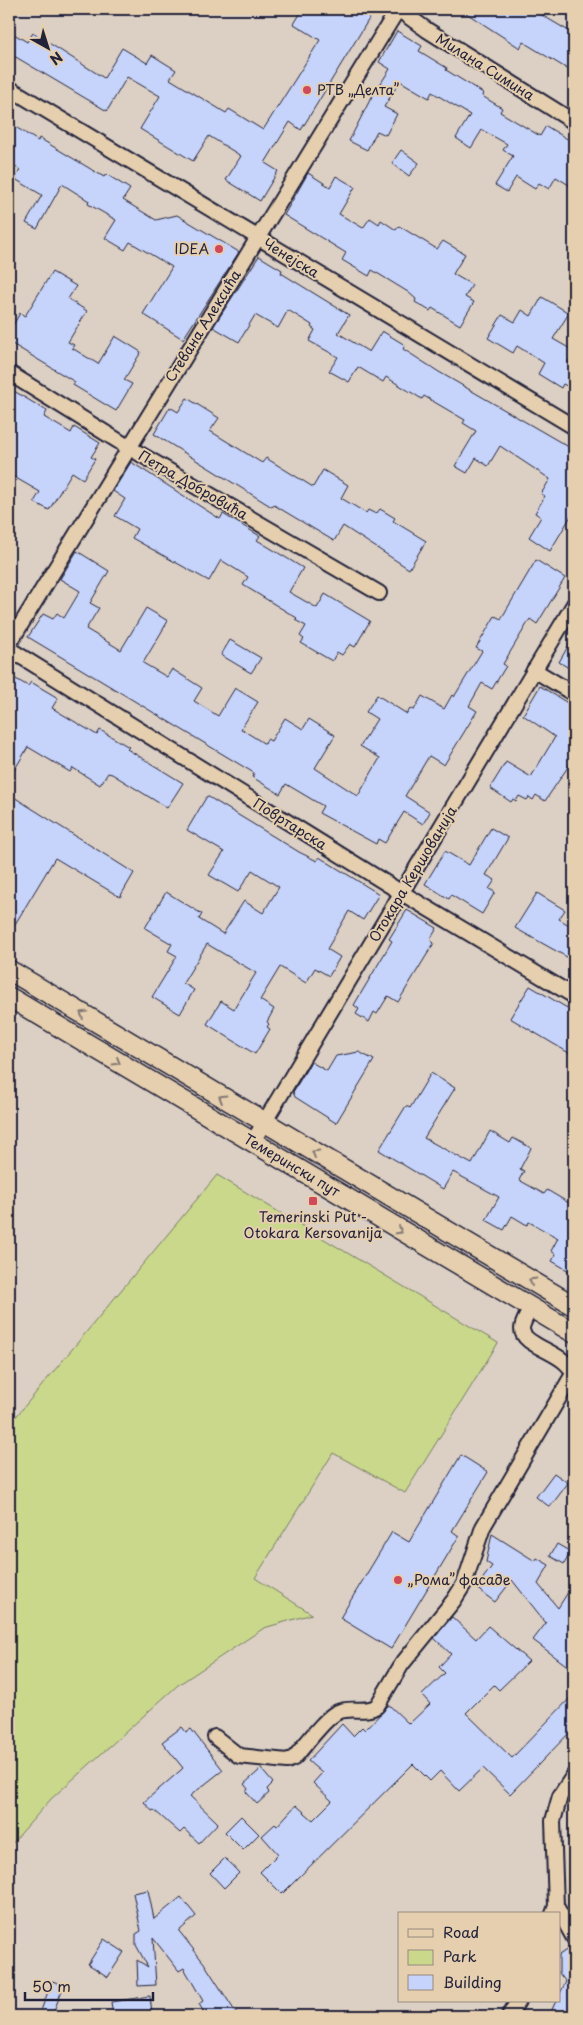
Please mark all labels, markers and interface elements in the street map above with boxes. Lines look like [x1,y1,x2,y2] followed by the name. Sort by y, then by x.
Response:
[22,22,72,72] north arrow
[432,28,539,105] street label: Милана Симина
[46,47,67,70] text: N
[317,79,400,100] place label: РТВ „Делта”
[301,84,313,96] marker: РТВ „Делта”
[259,233,323,283] street label: Ченејска
[174,238,209,259] place label: IDEA
[213,243,225,255] marker: IDEA
[159,265,246,386] street label: Стевана Алексића
[135,445,252,525] street label: Петра Добровића
[249,793,331,855] street label: Повртарска
[364,802,462,946] street label: Отокара Кершованија
[80,1011,89,1021] one-way arrow
[112,1055,121,1065] one-way arrow
[219,1094,228,1104] one-way arrow
[240,1128,344,1202] street label: Темерински пут
[312,1149,321,1159] one-way arrow
[307,1195,319,1207] marker: Temerinski Put - Otokara Kersovanija
[244,1206,383,1243] place label: Temerinski Put - Otokara Kersovanija
[393,1224,402,1234] one-way arrow
[529,1277,538,1287] one-way arrow
[408,1569,511,1590] place label: „Рома” фасаде
[392,1574,404,1586] marker: „Рома” фасаде
[398,1912,560,2002] legend
[443,1920,479,1943] text: Road
[443,1944,477,1967] text: Park
[25,1970,152,2002] scale bar
[443,1970,502,1993] text: Building
[32,1974,71,1997] text: 50 m

